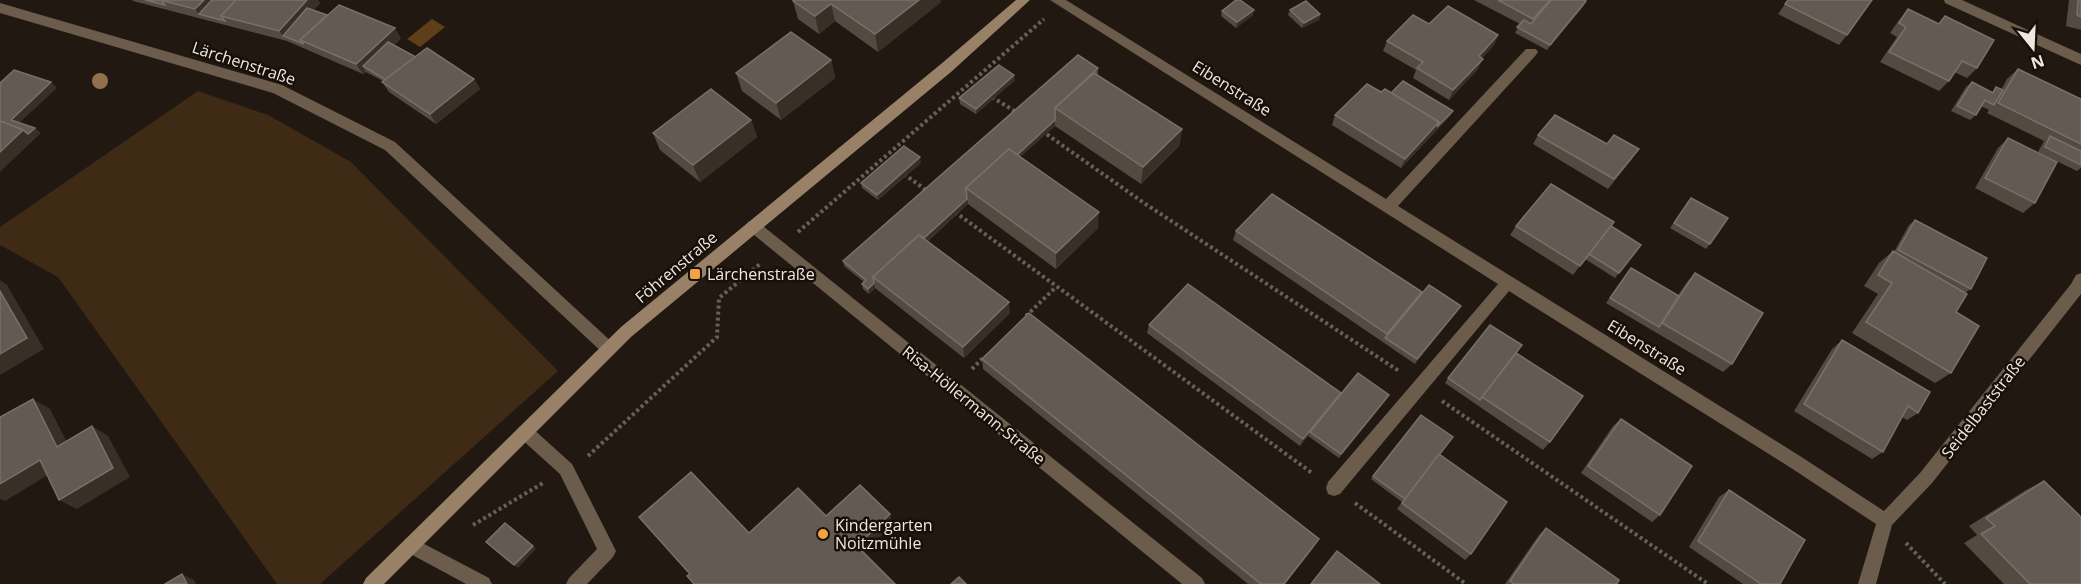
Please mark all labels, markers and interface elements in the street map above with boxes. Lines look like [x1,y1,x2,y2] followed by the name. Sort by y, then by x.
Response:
[2003,18,2063,78] north arrow
[189,36,299,90] street label: Lärchenstraße
[2028,50,2047,75] text: N
[1188,55,1276,121] street label: Eibenstraße
[630,226,722,308] street label: Föhrenstraße
[707,263,815,285] place label: Lärchenstraße
[688,267,702,281] marker: Lärchenstraße
[1603,314,1691,380] street label: Eibenstraße
[898,340,1050,470] street label: Risa-Höllermann-Straße
[1936,351,2030,463] street label: Seidelbaststraße
[835,514,933,554] place label: Kindergarten Noitzmühle
[816,527,830,541] marker: Kindergarten Noitzmühle

